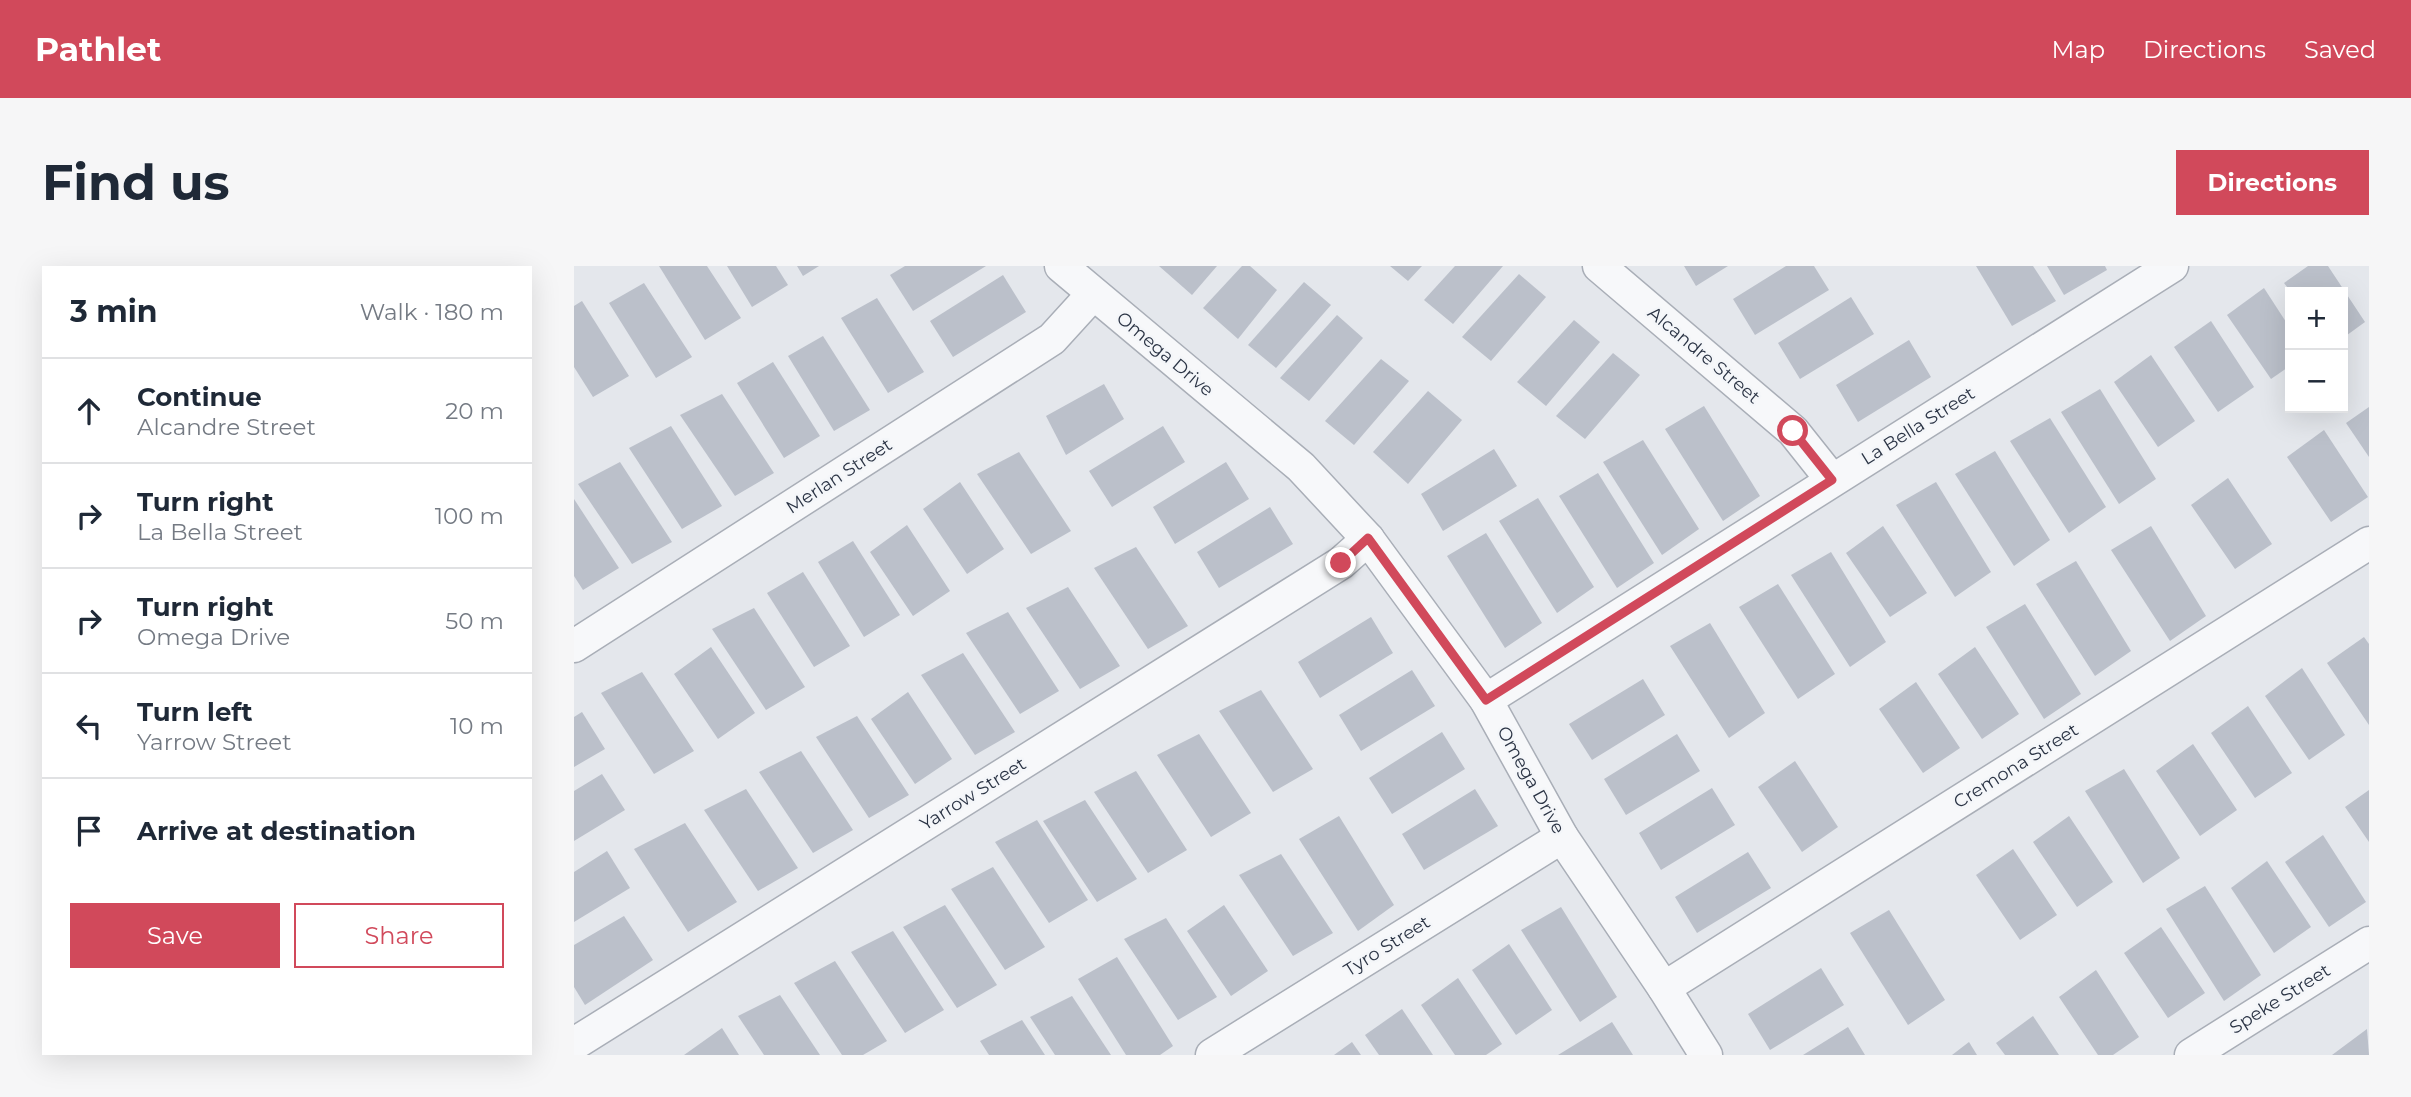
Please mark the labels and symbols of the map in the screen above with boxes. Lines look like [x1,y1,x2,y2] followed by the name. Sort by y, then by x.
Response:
[1643,302,1765,408] street label: Alcandre Street
[1112,307,1218,401] street label: Omega Drive
[1857,382,1979,470] street label: La Bella Street
[1777,415,1808,446] route start
[782,434,896,518] street label: Merlan Street
[1325,547,1356,578] route end
[1950,719,2082,813] street label: Cremona Street
[1492,722,1570,838] street label: Omega Drive
[916,753,1030,835] street label: Yarrow Street
[1340,911,1434,981] street label: Tyro Street
[2226,959,2334,1039] street label: Speke Street

